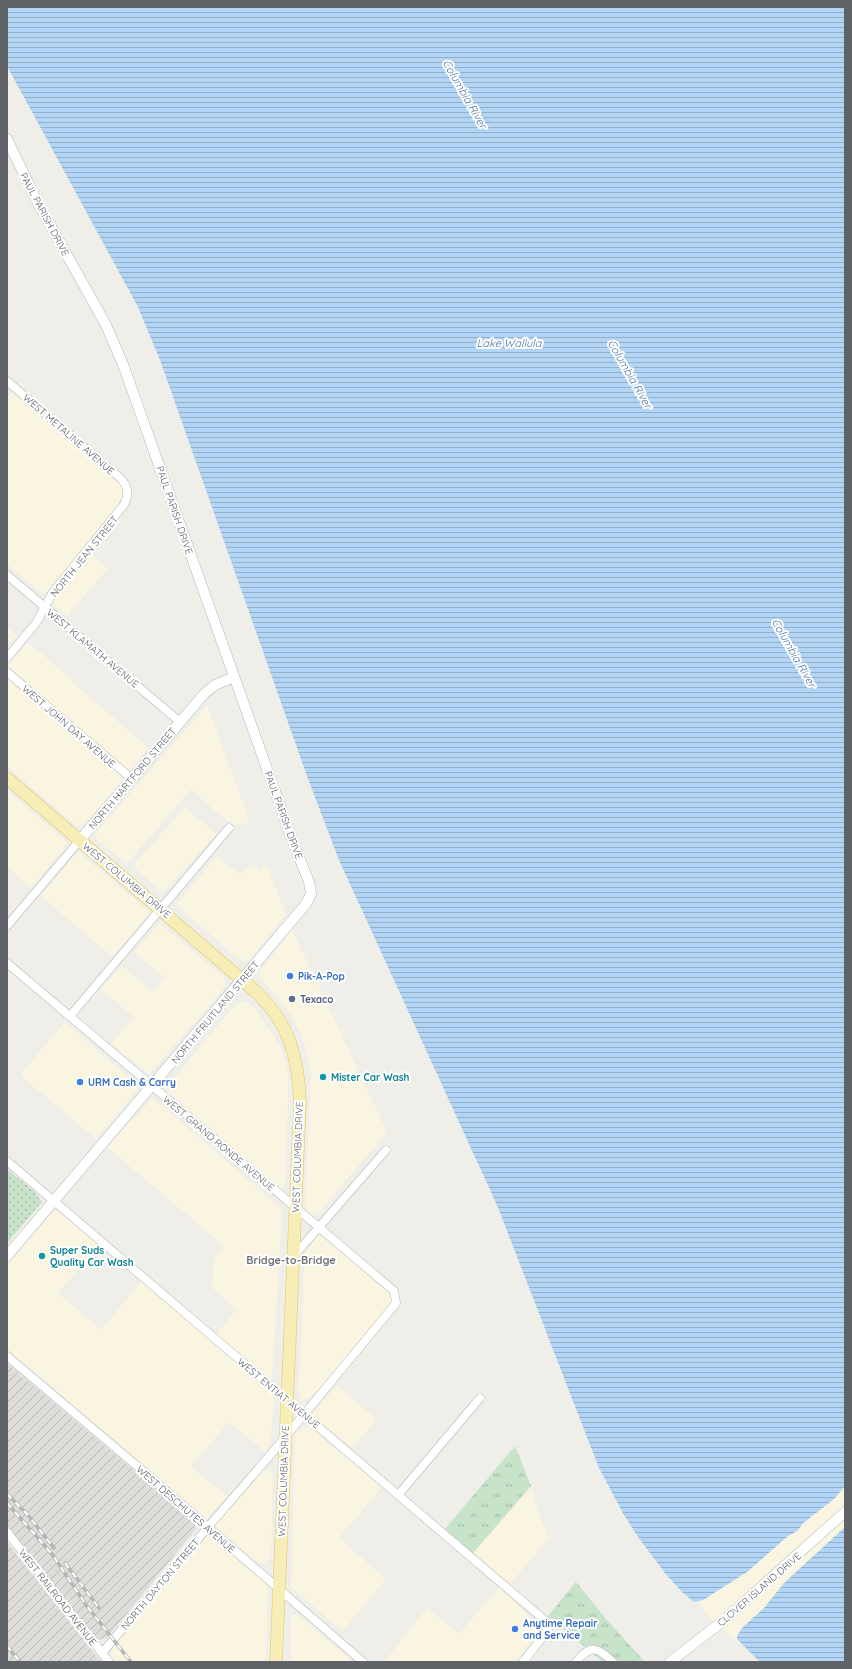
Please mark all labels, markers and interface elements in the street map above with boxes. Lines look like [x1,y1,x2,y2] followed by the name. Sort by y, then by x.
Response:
[440,57,491,132] water label: Columbia River
[17,170,72,258] street label: PAUL PARISH DRIVE
[476,336,543,350] water label: Lake Wallula
[605,337,656,412] water label: Columbia River
[20,391,117,478] street label: WEST METALINE AVENUE
[153,464,196,556] street label: PAUL PARISH DRIVE
[48,513,121,600] street label: NORTH JEAN STREET
[44,606,142,691] street label: WEST KLAMATH AVENUE
[769,616,820,691] water label: Columbia River
[19,682,118,771] street label: WEST JOHN DAY AVENUE
[86,725,179,832] street label: NORTH HARTFORD STREET
[262,769,306,861] street label: PAUL PARISH DRIVE
[80,840,174,921] street label: WEST COLUMBIA DRIVE
[169,958,262,1066] street label: NORTH FRUITLAND STREET
[298,970,345,983] place label: Pik-A-Pop
[285,971,295,981] marker: Pik-A-Pop
[300,993,334,1006] place label: Texaco
[287,994,297,1004] marker: Texaco
[331,1071,410,1084] place label: Mister Car Wash
[318,1072,328,1082] marker: Mister Car Wash
[88,1076,176,1089] place label: URM Cash & Carry
[75,1077,85,1087] marker: URM Cash & Carry
[160,1093,278,1194] street label: WEST GRAND RONDE AVENUE
[289,1101,306,1213] street label: WEST COLUMBIA DRIVE
[50,1244,134,1269] place label: Super Suds Quality Car Wash
[37,1251,47,1261] marker: Super Suds Quality Car Wash
[246,1253,336,1267] district label: Bridge-to-Bridge
[235,1355,323,1432] street label: WEST ENTIAT AVENUE
[275,1425,292,1537] street label: WEST COLUMBIA DRIVE
[133,1463,238,1556] street label: WEST DESCHUTES AVENUE
[118,1536,203,1633] street label: NORTH DAYTON STREET
[16,1546,100,1649] street label: WEST RAILROAD AVENUE
[715,1549,804,1629] street label: CLOVER ISLAND DRIVE
[523,1617,598,1642] place label: Anytime Repair and Service
[510,1624,520,1634] marker: Anytime Repair and Service

